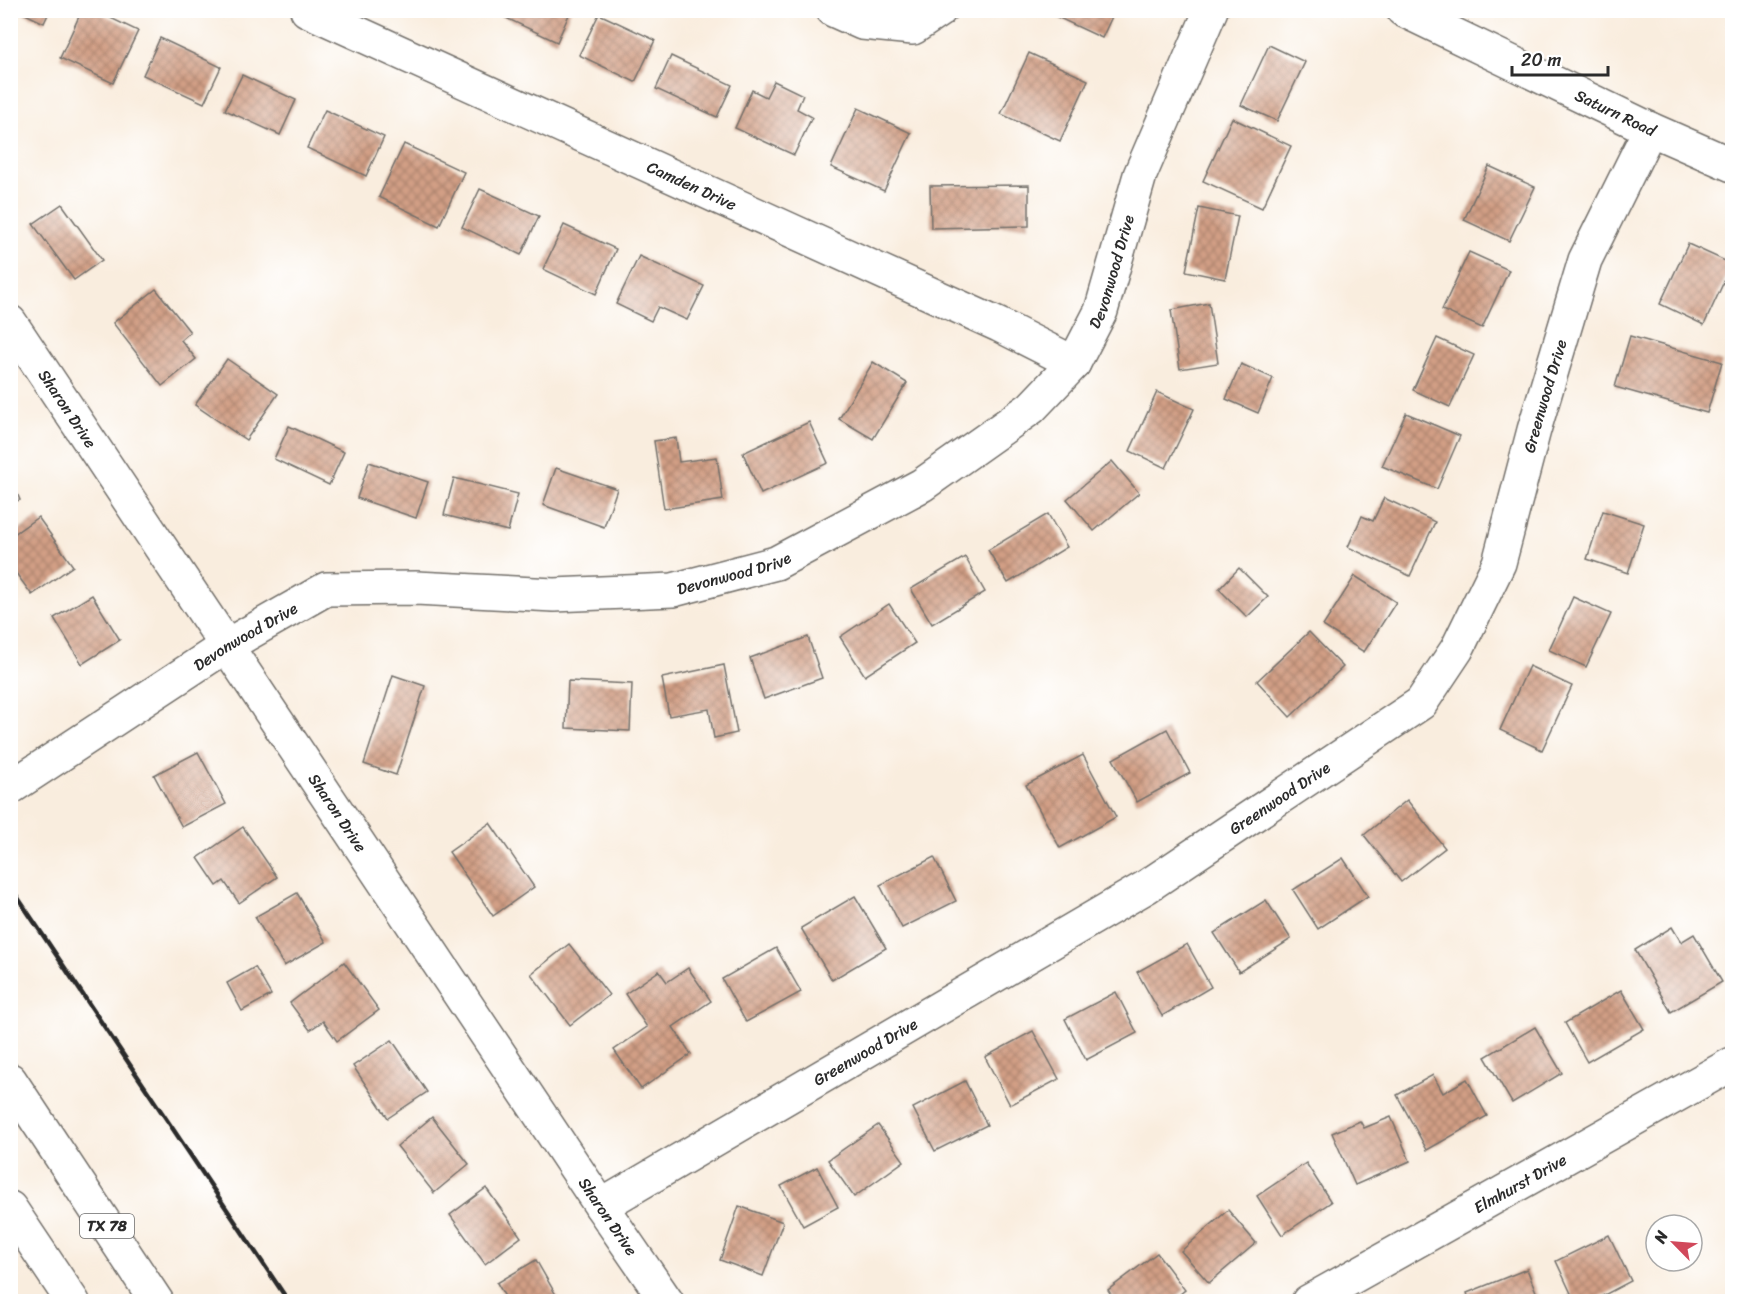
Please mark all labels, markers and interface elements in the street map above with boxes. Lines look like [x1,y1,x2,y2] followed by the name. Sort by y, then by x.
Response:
[1512,39,1608,77] scale bar
[1521,44,1561,76] text: 20 m
[1570,80,1662,145] street label: Saturn Road
[642,152,742,218] street label: Camden Drive
[1080,211,1142,334] street label: Devonwood Drive
[1514,335,1575,456] street label: Greenwood Drive
[31,363,105,454] street label: Sharon Drive
[674,543,797,603] street label: Devonwood Drive
[187,594,303,679] street label: Devonwood Drive
[1223,753,1336,842] street label: Greenwood Drive
[301,767,375,858] street label: Sharon Drive
[807,1009,923,1094] street label: Greenwood Drive
[1468,1145,1572,1221] street label: Elmhurst Drive
[571,1171,646,1262] street label: Sharon Drive
[1644,1213,1704,1273] north arrow
[80,1214,134,1238] road number: TX 78
[1645,1225,1677,1249] text: N

